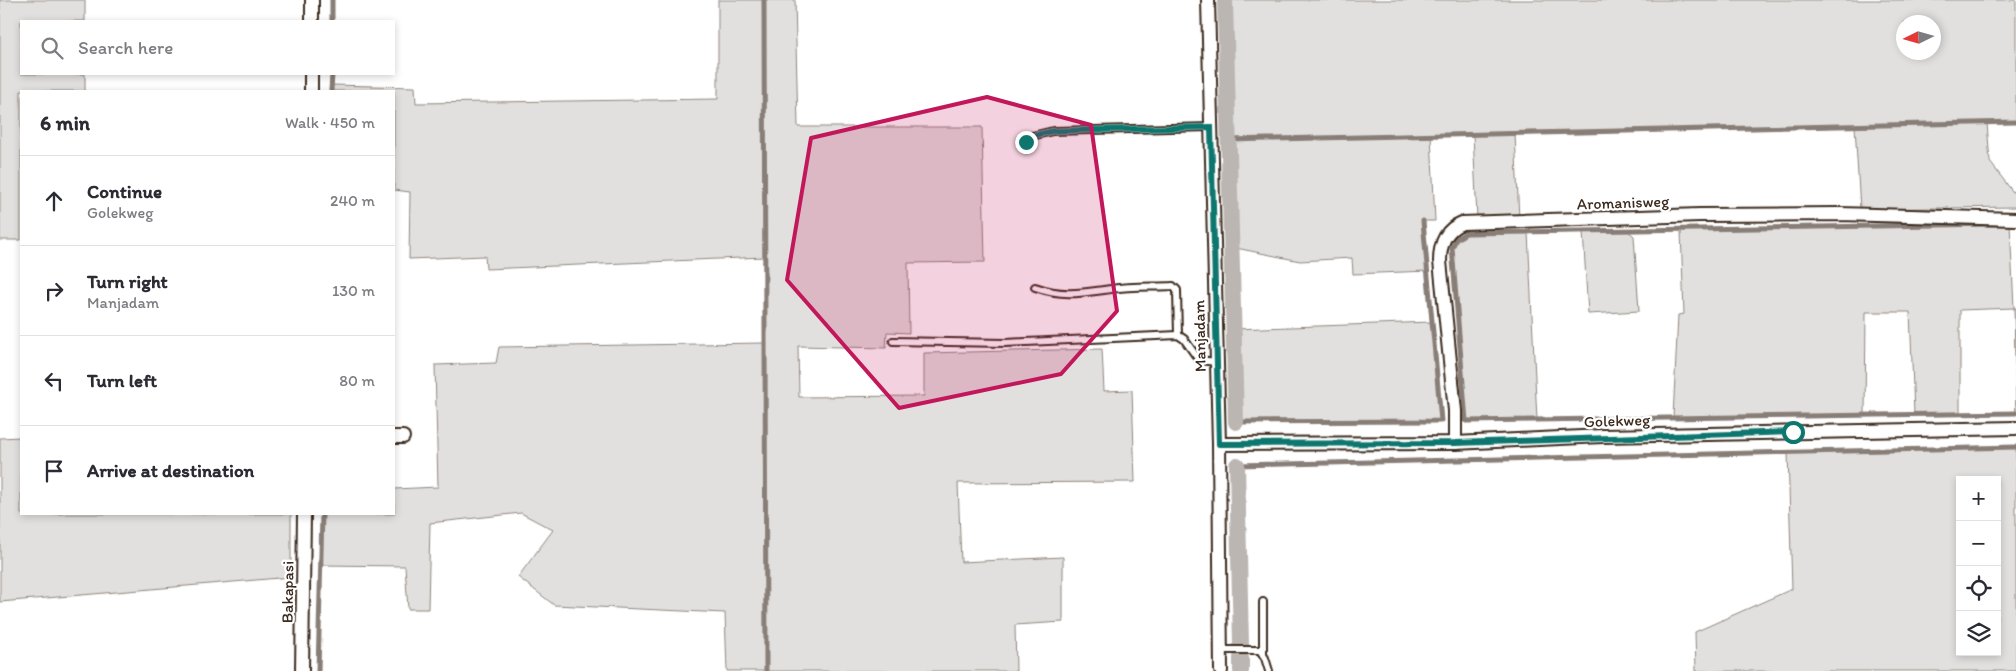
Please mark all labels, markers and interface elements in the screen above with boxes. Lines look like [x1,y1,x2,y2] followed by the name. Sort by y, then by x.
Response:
[1896,15,1941,60] north arrow
[20,20,395,75] search box
[38,34,66,62] icon: search
[78,36,173,59] text: Search here
[40,110,90,135] text: 6 min
[285,113,375,132] text: Walk · 450 m
[1015,131,1038,154] route end
[87,180,162,203] text: Continue
[40,187,68,215] icon: ahead
[330,191,375,210] text: 240 m
[1576,191,1670,214] street label: Aromanisweg
[87,203,153,222] text: Golekweg
[87,270,168,293] text: Turn right
[40,277,68,305] icon: right
[332,281,375,300] text: 130 m
[87,293,159,312] text: Manjadam
[1189,299,1210,372] street label: Manjadam
[40,367,68,395] icon: left
[87,369,157,392] text: Turn left
[339,371,375,390] text: 80 m
[1584,410,1651,431] street label: Golekweg
[1782,421,1805,444] route start
[40,457,68,485] icon: arrive
[87,459,254,482] text: Arrive at destination
[1956,476,2001,656] map controls
[1956,476,2001,521] button: +
[1956,521,2001,566] button: −
[277,561,298,623] street label: Bakapasi
[1956,566,2001,611] button: locate
[1956,611,2001,656] button: layers

